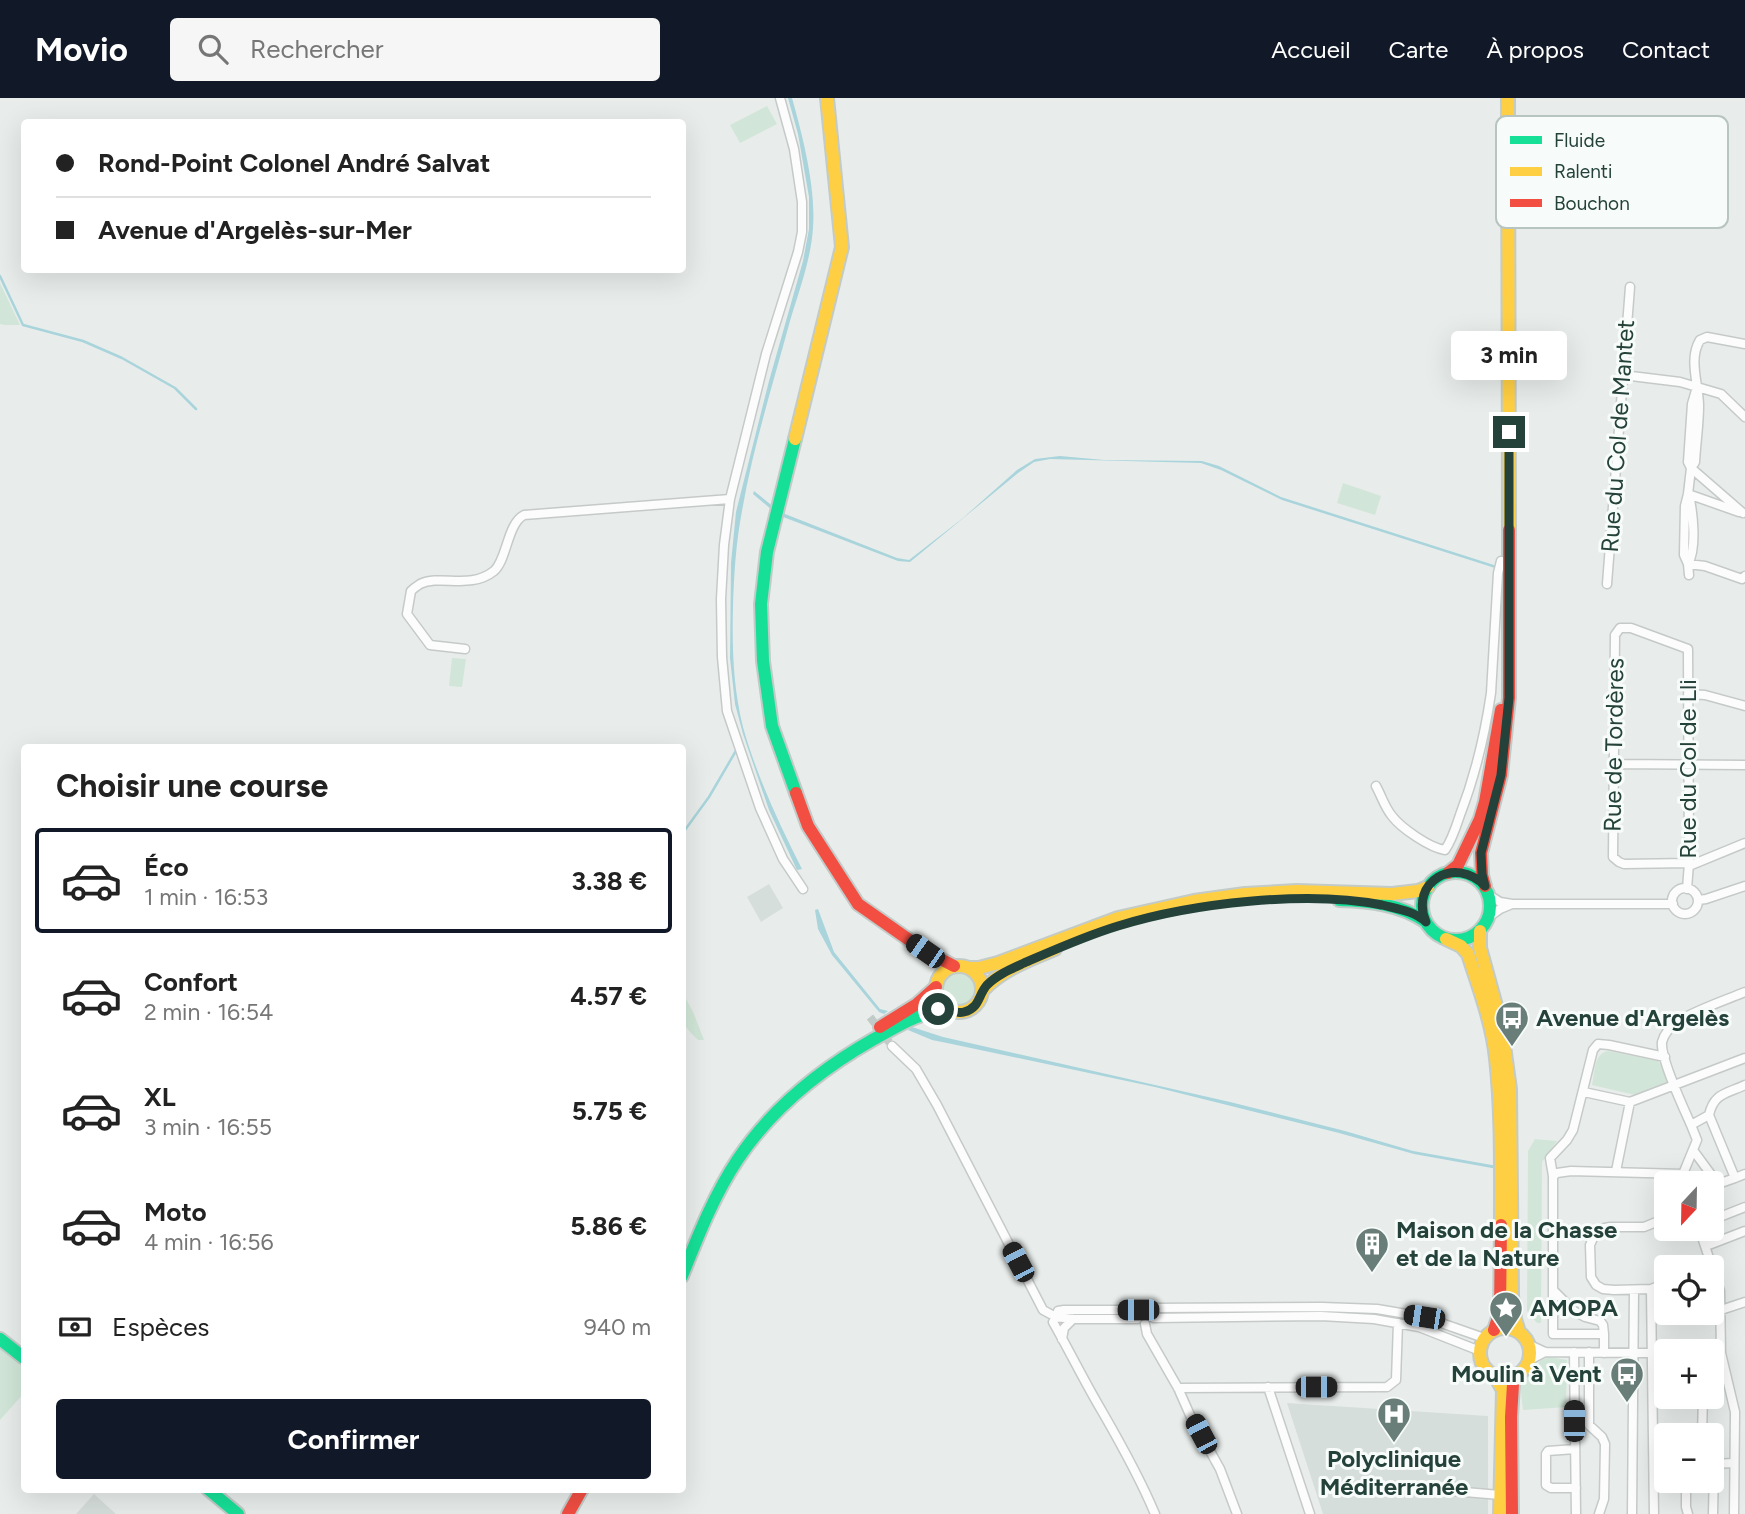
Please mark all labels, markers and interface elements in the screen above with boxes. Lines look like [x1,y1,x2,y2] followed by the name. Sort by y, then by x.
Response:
[170,18,660,81] search box
[35,30,128,69] text: Movio
[194,30,232,68] icon: search
[250,33,384,65] text: Rechercher
[1271,35,1351,64] text: Accueil
[1389,35,1448,64] text: Carte
[1486,35,1584,64] text: À propos
[1622,35,1710,64] text: Contact
[1496,116,1728,228] legend
[1554,129,1605,152] text: Fluide
[98,147,490,179] text: Rond-Point Colonel André Salvat
[1554,160,1612,183] text: Ralenti
[1554,192,1630,215] text: Bouchon
[98,214,412,246] text: Avenue d'Argelès-sur-Mer
[1595,318,1640,553] street label: Rue du Col de Mantet
[1451,330,1567,380] callout: 3 min
[1480,341,1538,369] text: 3 min
[1493,416,1525,448] route end
[1597,658,1630,832] street label: Rue de Tordères
[1673,679,1702,859] street label: Rue du Col de Lli
[56,767,328,805] text: Choisir une course
[60,849,123,912] icon: car
[144,851,189,883] text: Éco
[571,865,647,897] text: 3.38 €
[144,883,268,911] text: 1 min · 16:53
[902,930,949,972] car
[60,964,123,1027] icon: car
[144,966,238,998] text: Confort
[570,980,647,1012] text: 4.57 €
[922,993,954,1025] route start
[144,998,273,1026] text: 2 min · 16:54
[1493,999,1531,1048] bus stop icon: Avenue d'Argelès
[1536,1003,1729,1032] place label: Avenue d'Argelès
[60,1079,123,1142] icon: car
[144,1081,176,1113] text: XL
[572,1095,647,1127] text: 5.75 €
[144,1113,272,1141] text: 3 min · 16:55
[1654,1171,1724,1241] north arrow
[1654,1171,1724,1493] map controls
[60,1194,123,1257] icon: car
[144,1196,207,1228] text: Moto
[570,1210,647,1242] text: 5.86 €
[1396,1215,1617,1272] place label: Maison de la Chasse et de la Nature
[1353,1225,1391,1274] building icon: Maison de la Chasse et de la Nature
[144,1228,274,1256] text: 4 min · 16:56
[999,1239,1038,1285] car
[1654,1255,1724,1325] button: locate
[1487,1289,1525,1338] place icon: AMOPA
[1530,1293,1618,1322] place label: AMOPA
[1118,1300,1160,1321] car
[1402,1303,1447,1331] car
[56,1308,94,1346] icon: cash
[112,1311,209,1343] text: Espèces
[584,1313,651,1341] text: 940 m
[1654,1339,1724,1409] button: +
[1608,1355,1646,1404] bus stop icon: Moulin à Vent
[1451,1359,1602,1388] place label: Moulin à Vent
[1296,1377,1338,1398] car
[1375,1395,1413,1444] hospital icon: Polyclinique Méditerranée
[56,1399,651,1479] button: Confirmer
[1564,1400,1585,1442] car
[1182,1411,1221,1457] car
[1654,1423,1724,1493] button: −
[1320,1444,1468,1501] place label: Polyclinique Méditerranée

